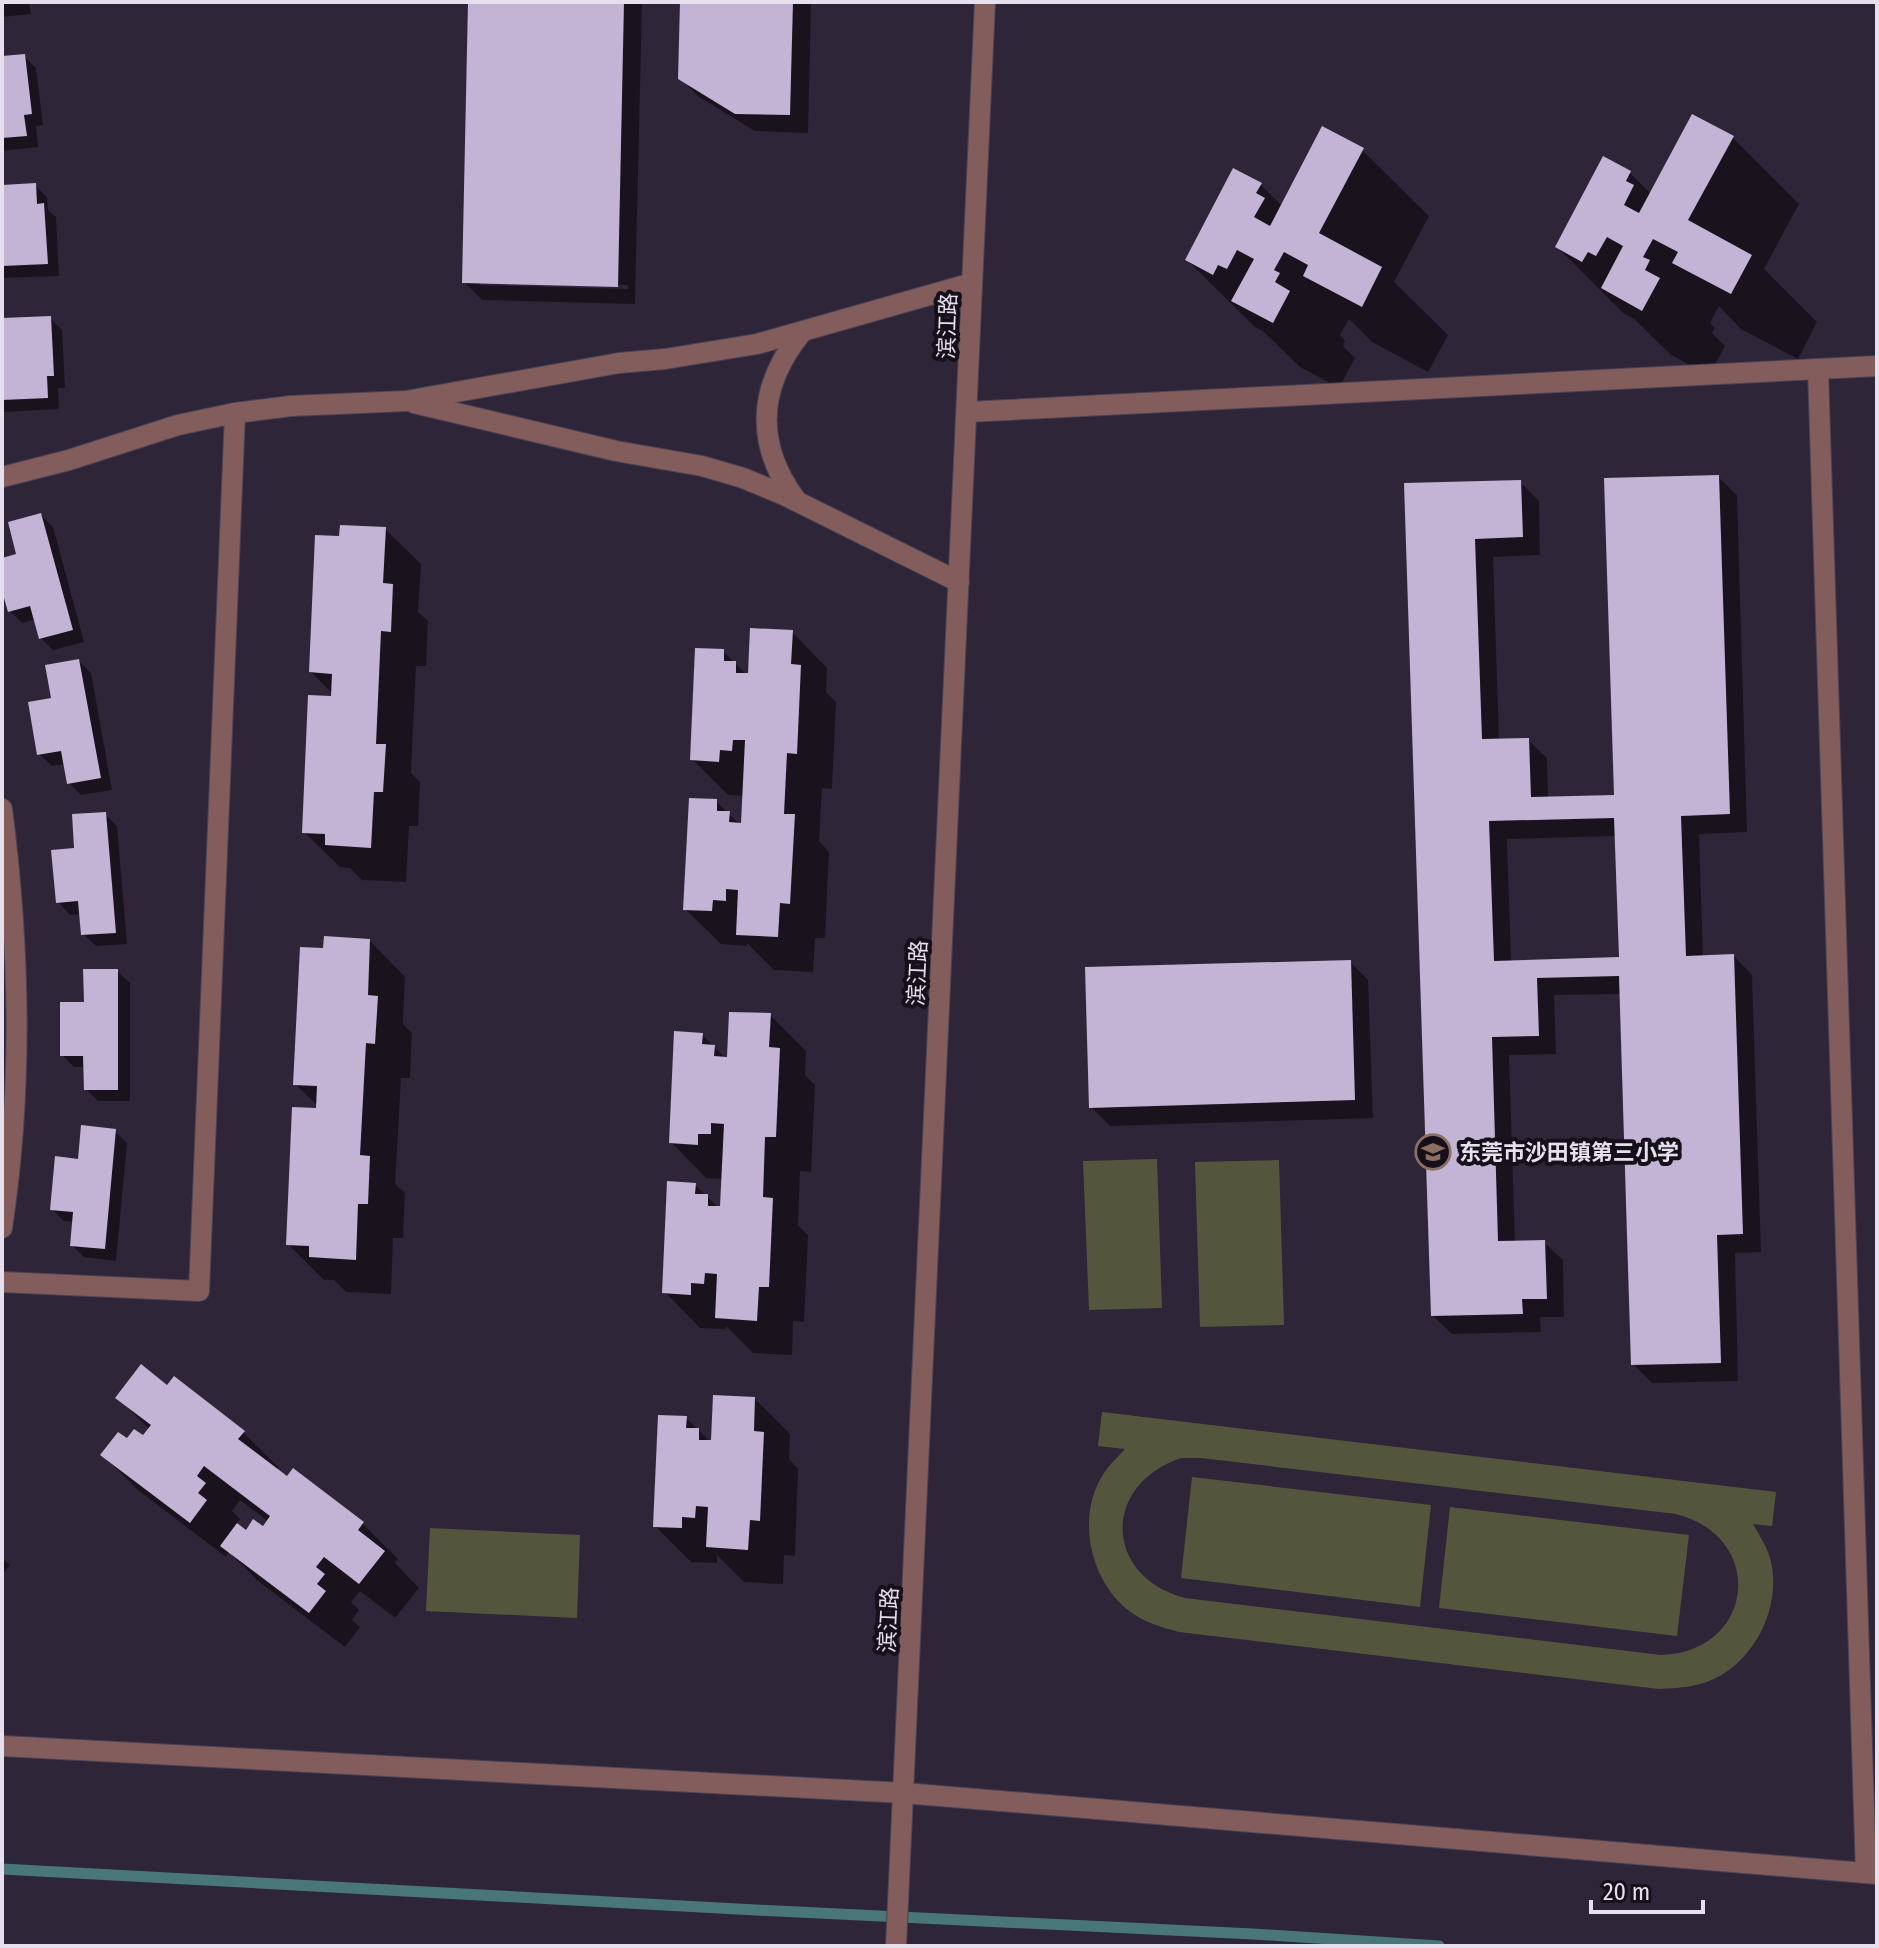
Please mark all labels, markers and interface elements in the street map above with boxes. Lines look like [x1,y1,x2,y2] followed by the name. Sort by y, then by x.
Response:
[933,293,962,359] street label: 滨江路
[902,939,933,1007] street label: 滨江路
[1414,1133,1452,1171] school or university icon: 东莞市沙田镇第三小学
[1459,1139,1679,1166] place label: 东莞市沙田镇第三小学
[873,1586,904,1654] street label: 滨江路
[1591,1864,1703,1914] scale bar
[1603,1878,1650,1906] text: 20 m

